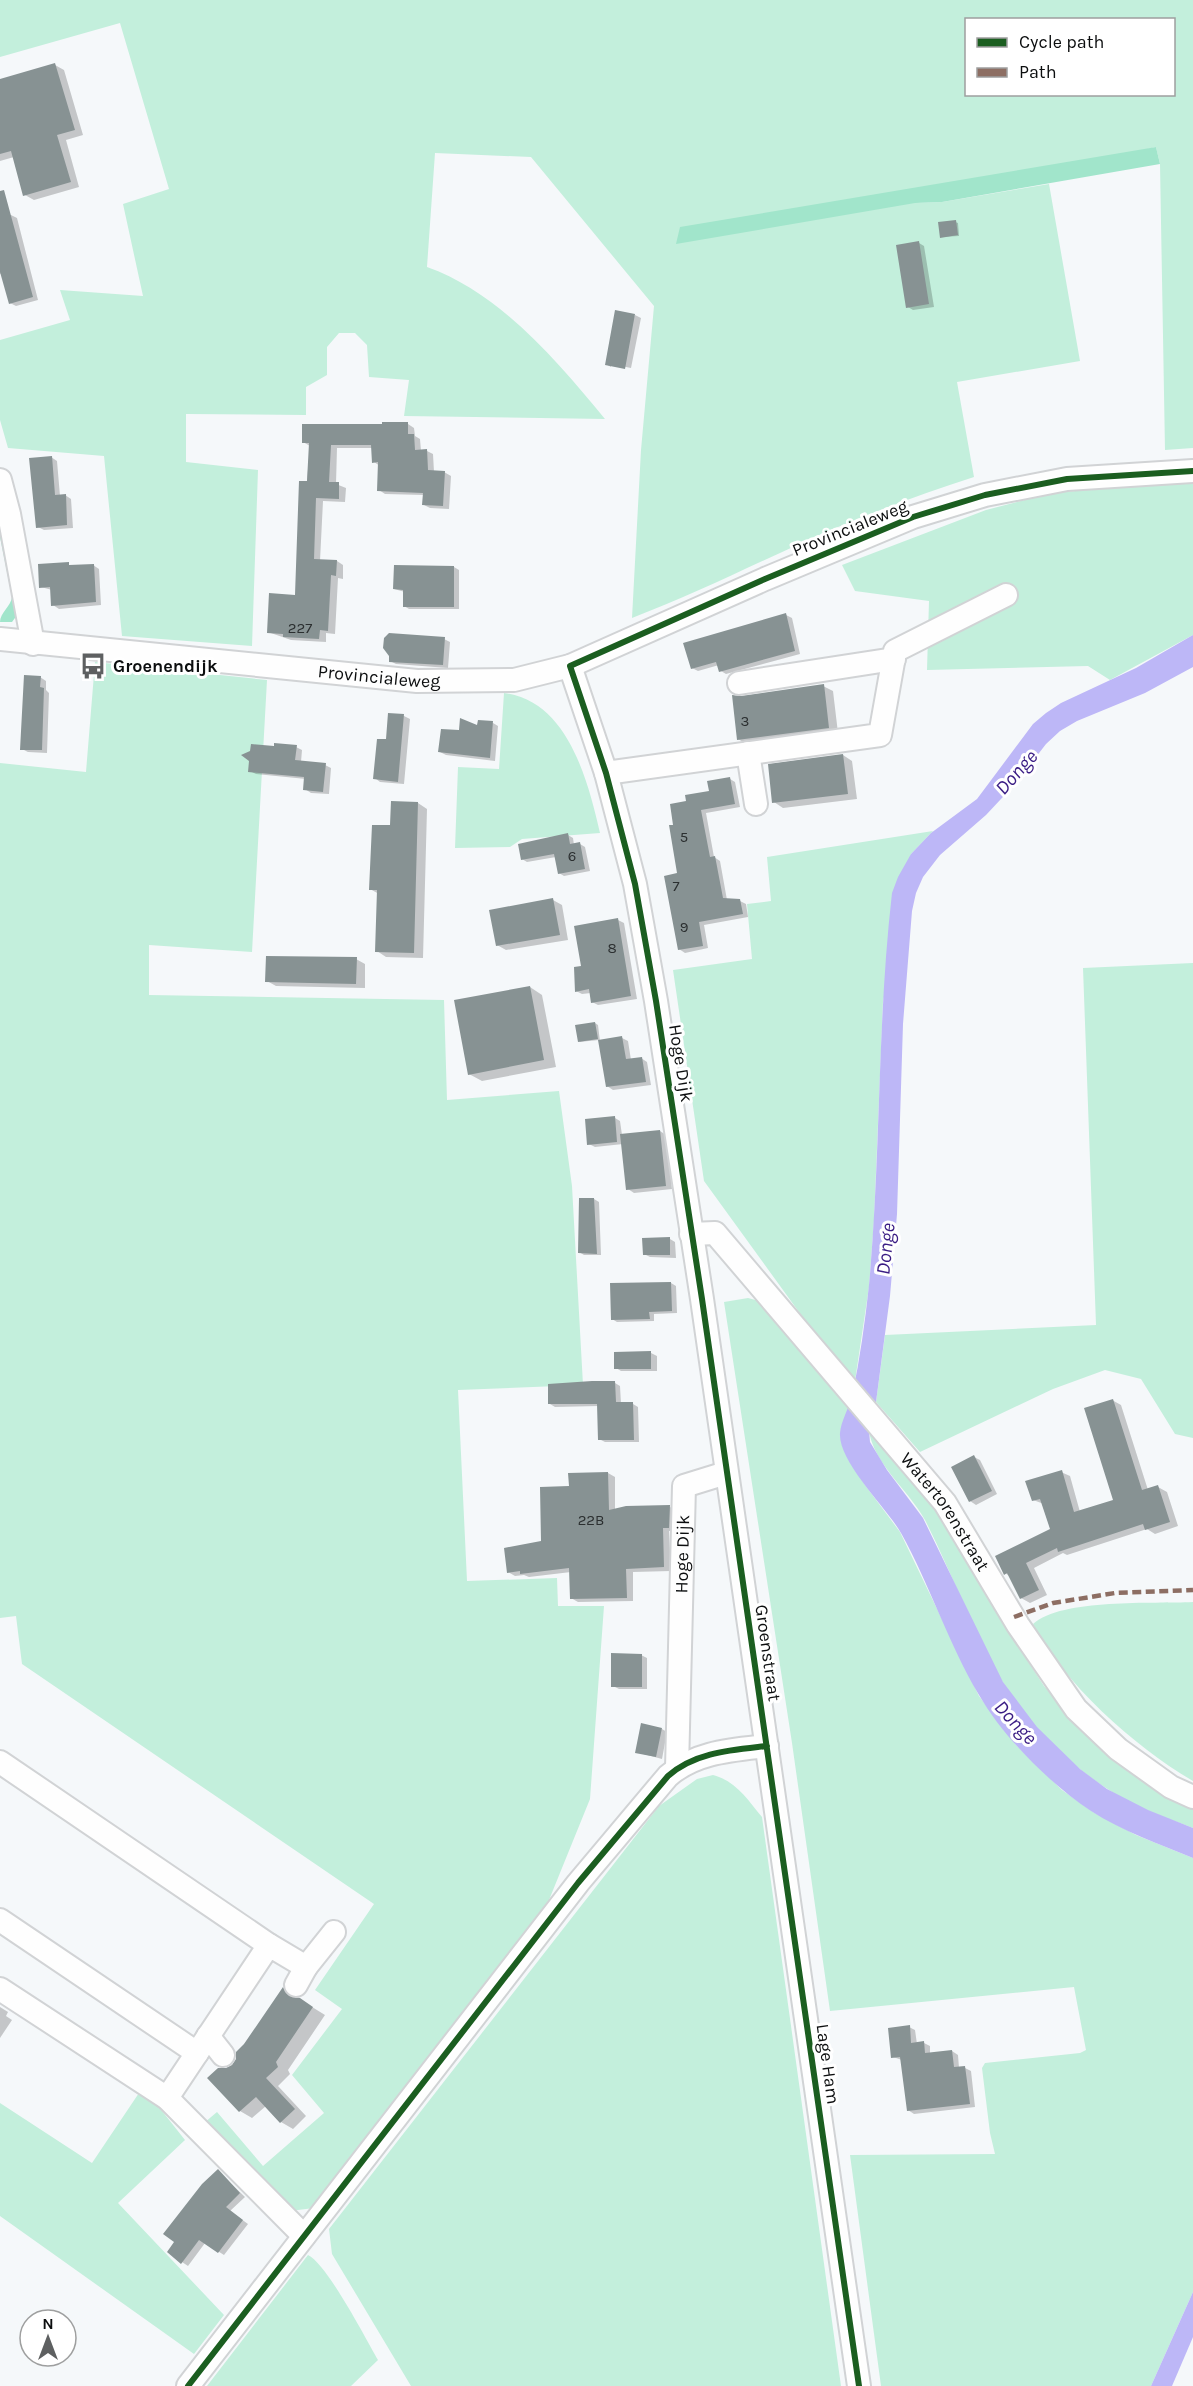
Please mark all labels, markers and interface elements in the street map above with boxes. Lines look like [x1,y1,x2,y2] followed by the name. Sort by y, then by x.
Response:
[965,18,1175,96] legend
[1019,31,1104,53] text: Cycle path
[1019,61,1057,83] text: Path
[789,495,911,561] street label: Provincialeweg
[288,619,312,637] house number: 227
[78,651,108,681] bus stop icon: Groenendijk
[113,655,218,677] place label: Groenendijk
[317,660,440,692] street label: Provincialeweg
[741,712,749,730] house number: 3
[990,745,1042,799] water label: Donge
[680,828,688,846] house number: 5
[568,847,576,865] house number: 6
[672,877,680,895] house number: 7
[680,918,688,936] house number: 9
[607,939,617,957] house number: 8
[664,1022,698,1104] street label: Hoge Dijk
[871,1222,900,1276] water label: Donge
[896,1448,994,1575] street label: Watertorenstraat
[578,1511,604,1529] house number: 22B
[670,1514,694,1594] street label: Hoge Dijk
[750,1603,786,1703] street label: Groenstraat
[989,1695,1042,1749] water label: Donge
[811,2022,845,2106] street label: Lage Ham
[18,2308,78,2368] north arrow
[42,2314,54,2333] text: N

